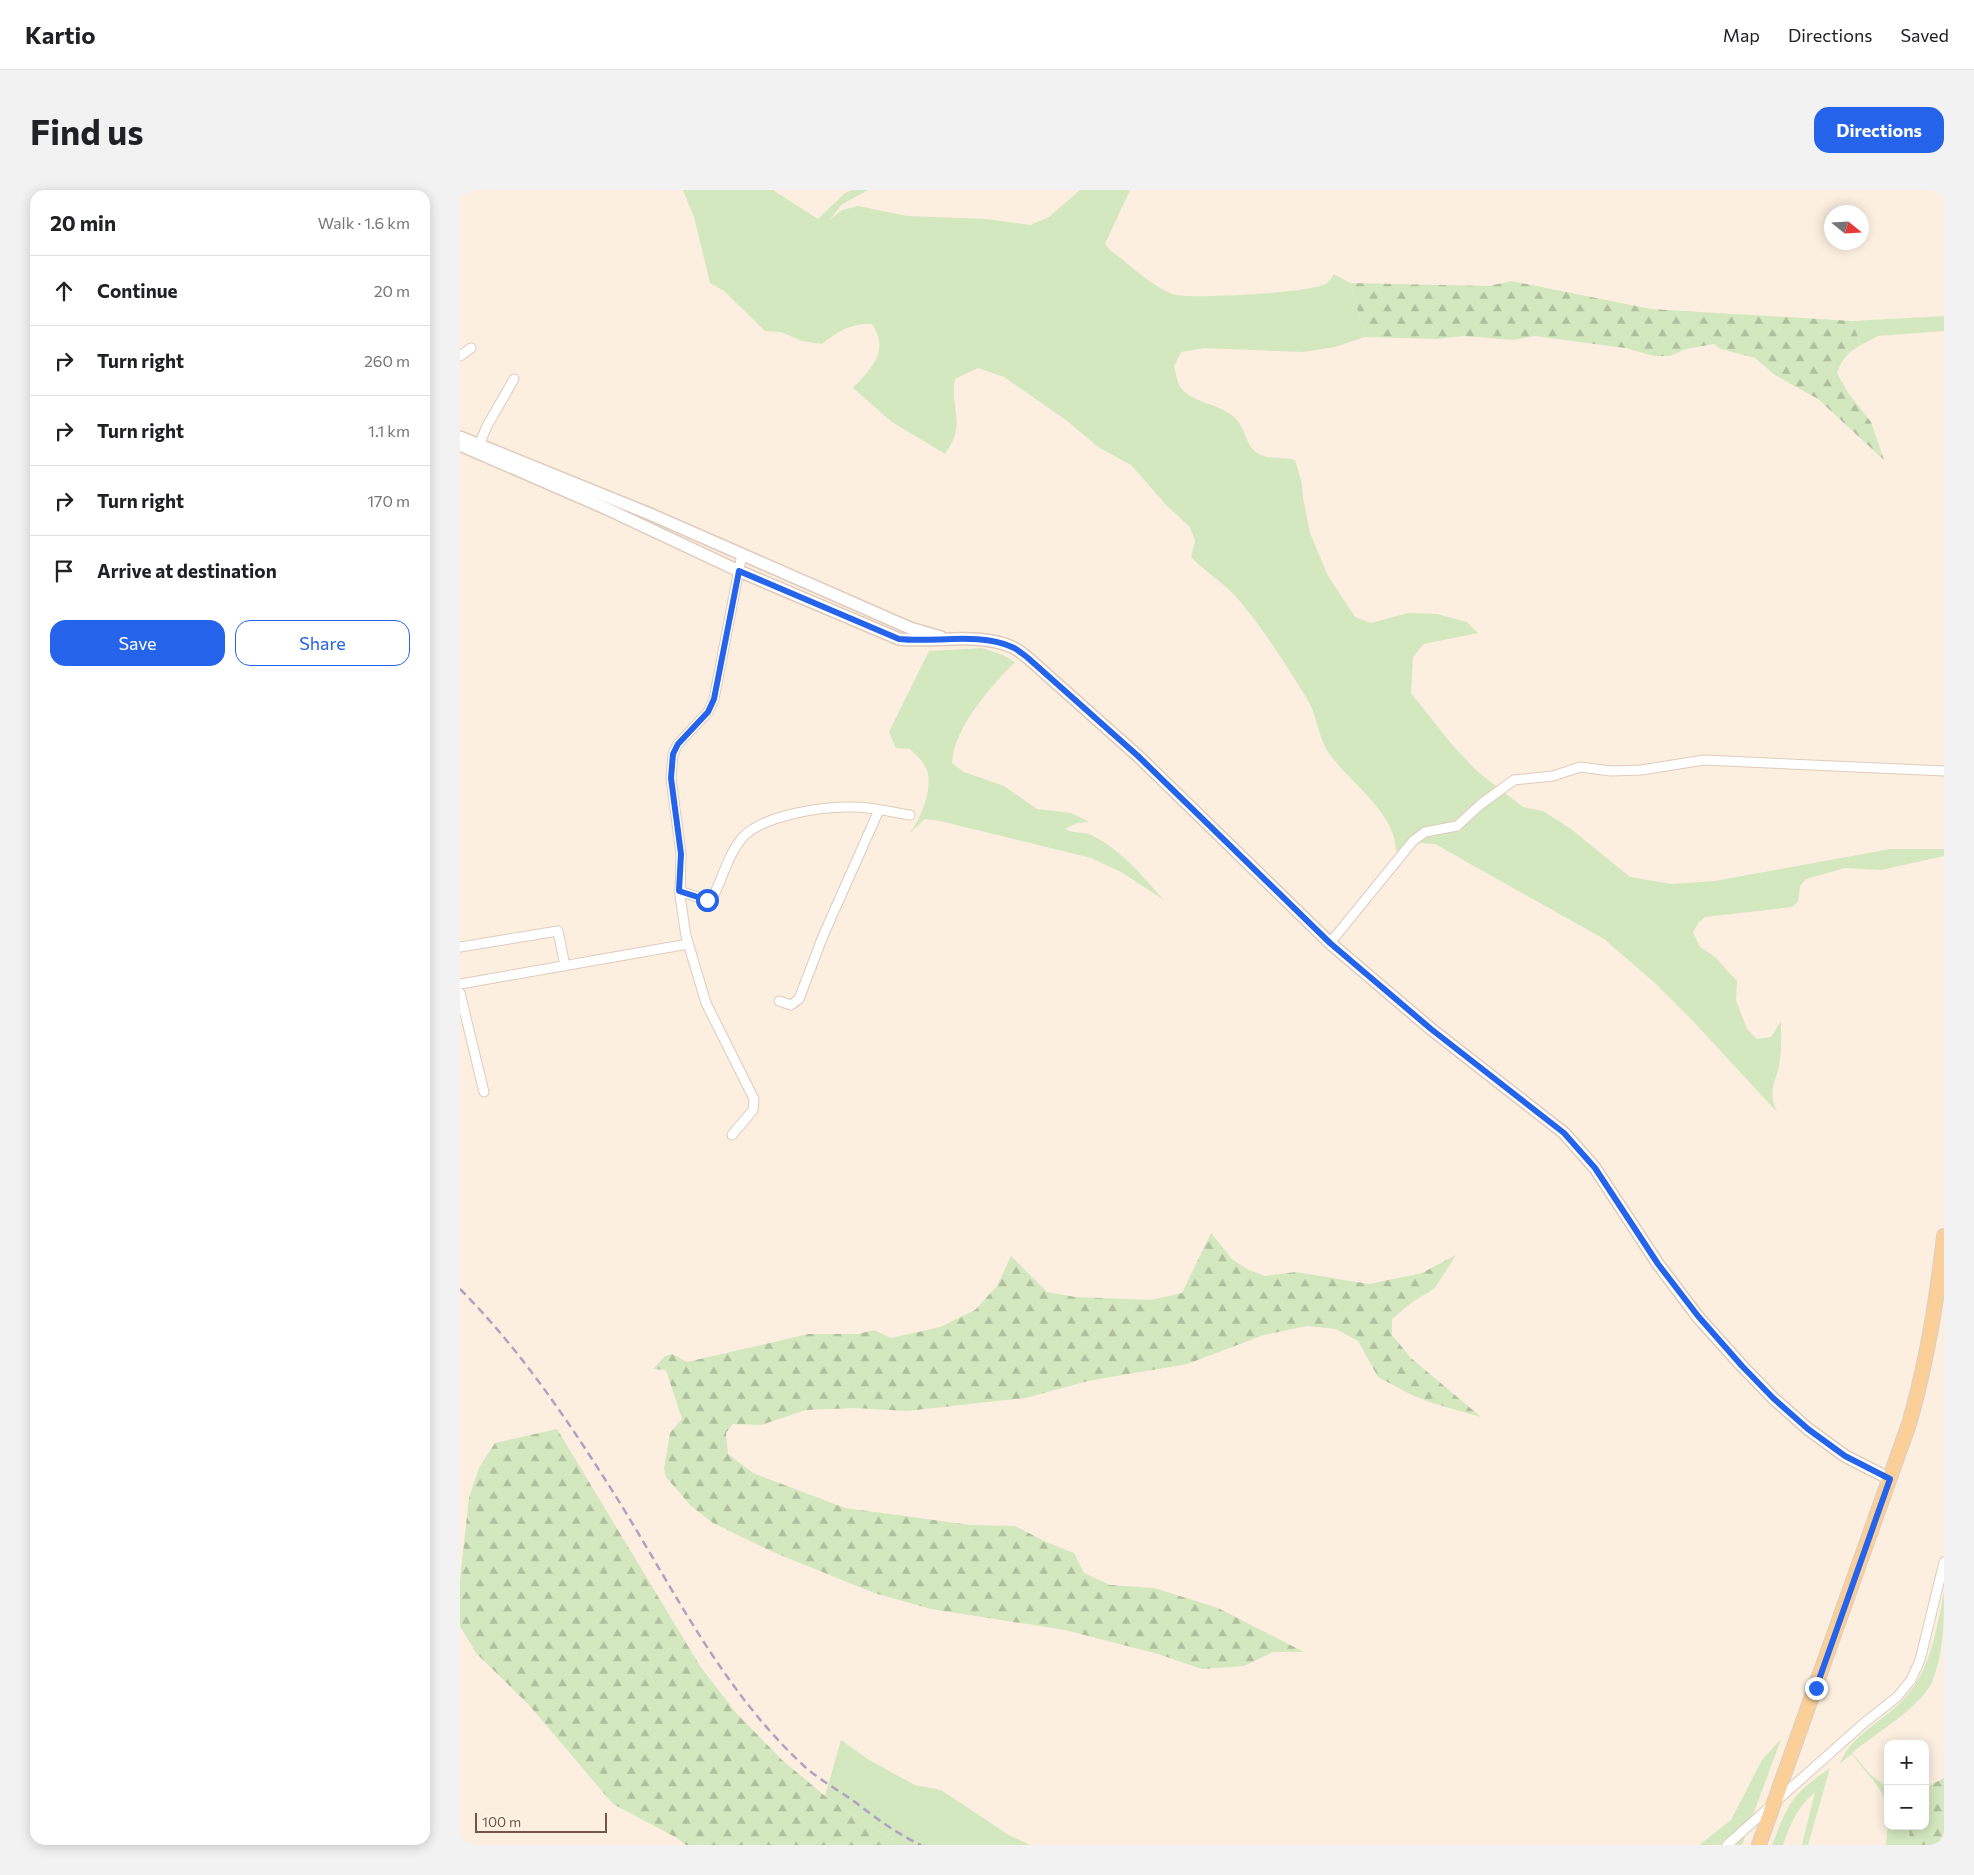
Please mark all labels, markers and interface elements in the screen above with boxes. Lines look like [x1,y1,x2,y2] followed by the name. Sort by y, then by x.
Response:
[25,20,95,49] text: Kartio
[1723,24,1760,46] text: Map
[1788,24,1872,46] text: Directions
[1900,24,1949,46] text: Saved
[1814,107,1944,153] button: Directions
[30,109,144,152] text: Find us
[1824,205,1869,250] north arrow
[50,210,116,235] text: 20 min
[318,213,410,232] text: Walk · 1.6 km
[50,277,78,305] icon: ahead
[97,279,177,302] text: Continue
[374,281,410,300] text: 20 m
[50,347,78,375] icon: right
[97,349,184,372] text: Turn right
[364,351,410,370] text: 260 m
[50,417,78,445] icon: right
[97,419,184,442] text: Turn right
[368,421,410,440] text: 1.1 km
[50,487,78,515] icon: right
[97,489,184,512] text: Turn right
[367,491,410,510] text: 170 m
[50,557,78,585] icon: arrive
[97,559,277,582] text: Arrive at destination
[50,620,225,666] button: Save
[235,620,410,666] button: Share
[696,889,719,912] route start
[1805,1677,1828,1700] route end
[1884,1740,1929,1830] map controls
[1884,1740,1929,1785] button: +
[1884,1785,1929,1830] button: −
[475,1810,608,1833] scale bar
[482,1813,521,1830] text: 100 m

